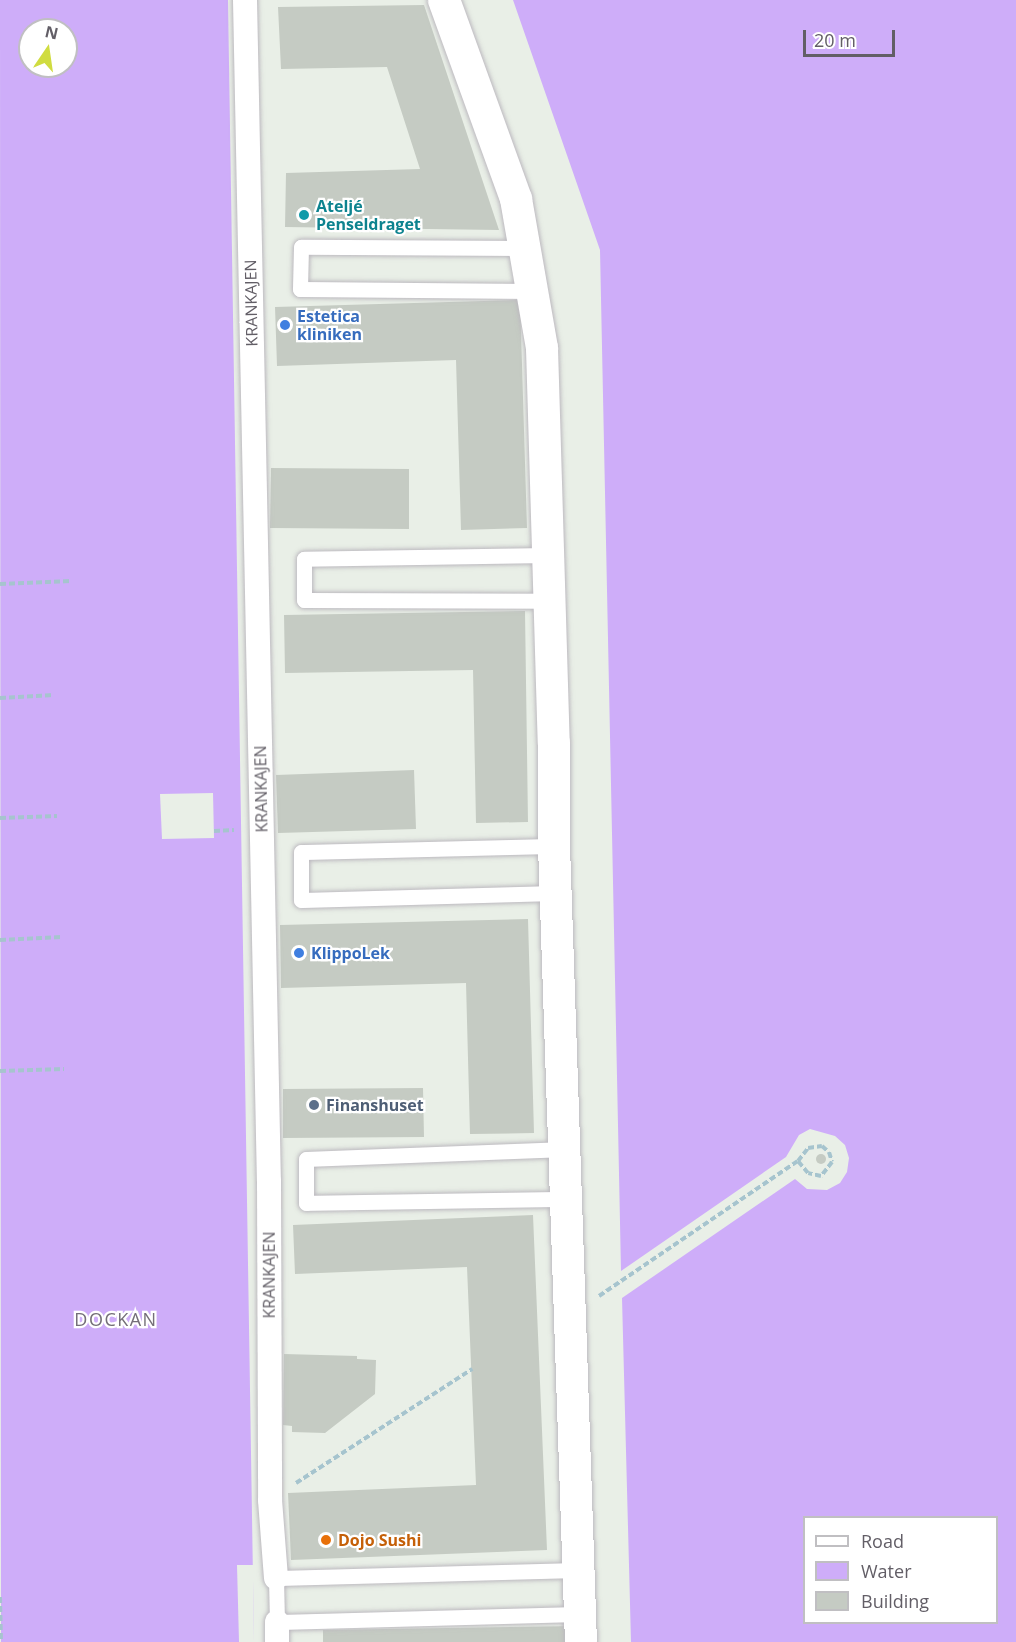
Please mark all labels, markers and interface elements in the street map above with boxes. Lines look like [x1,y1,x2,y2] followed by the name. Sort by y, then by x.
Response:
[18,18,78,78] north arrow
[806,18,898,56] scale bar
[43,20,60,45] text: N
[814,28,856,52] text: 20 m
[316,196,421,234] place label: Ateljé Penseldraget
[297,208,311,222] marker: Ateljé Penseldraget
[241,259,261,347] street label: KRANKAJEN
[297,306,362,344] place label: Estetica kliniken
[278,318,292,332] marker: Estetica kliniken
[251,745,271,833] street label: KRANKAJEN
[311,943,390,963] place label: KlippoLek
[292,946,306,960] marker: KlippoLek
[326,1095,424,1115] place label: Finanshuset
[307,1098,321,1112] marker: Finanshuset
[259,1232,279,1318] street label: KRANKAJEN
[74,1308,158,1330] district label: DOCKAN
[803,1516,998,1624] legend
[861,1529,904,1553] text: Road
[338,1530,421,1550] place label: Dojo Sushi
[319,1533,333,1547] marker: Dojo Sushi
[861,1559,912,1583] text: Water
[861,1589,929,1613] text: Building

